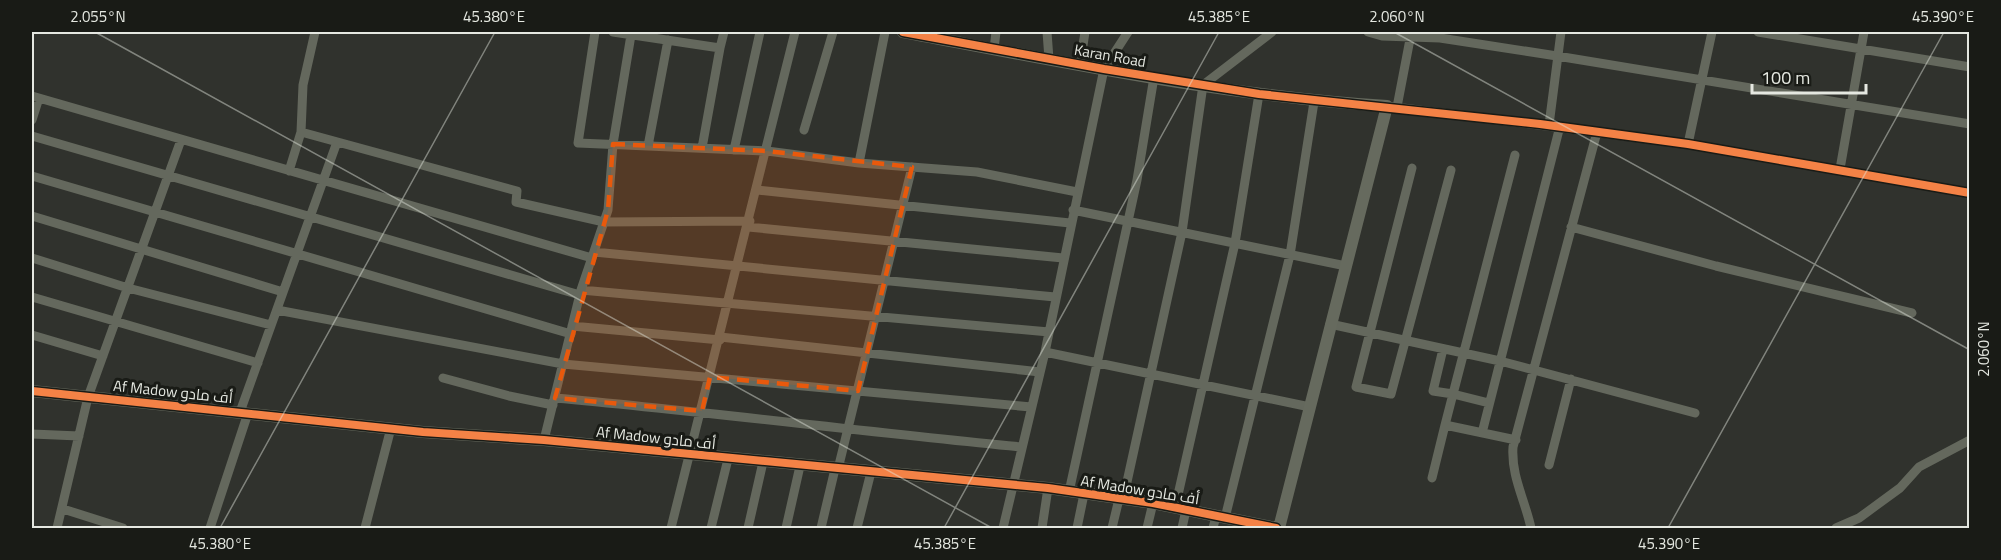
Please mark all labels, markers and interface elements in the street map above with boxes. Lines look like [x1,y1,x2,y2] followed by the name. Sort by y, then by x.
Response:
[70,5,126,28] text: 2.055°N
[463,5,525,28] text: 45.380°E
[1188,5,1250,28] text: 45.385°E
[1369,5,1425,28] text: 2.060°N
[1912,5,1974,28] text: 45.390°E
[1072,38,1148,73] street label: Karan Road
[1752,57,1866,95] scale bar
[1761,64,1810,91] text: 100 m
[1972,321,1995,377] text: 2.060°N
[112,374,234,409] street label: Af Madow أف مادو
[595,420,717,455] street label: Af Madow أف مادو
[1079,469,1201,510] street label: Af Madow أف مادو
[189,532,251,555] text: 45.380°E
[914,532,976,555] text: 45.385°E
[1638,532,1700,555] text: 45.390°E

